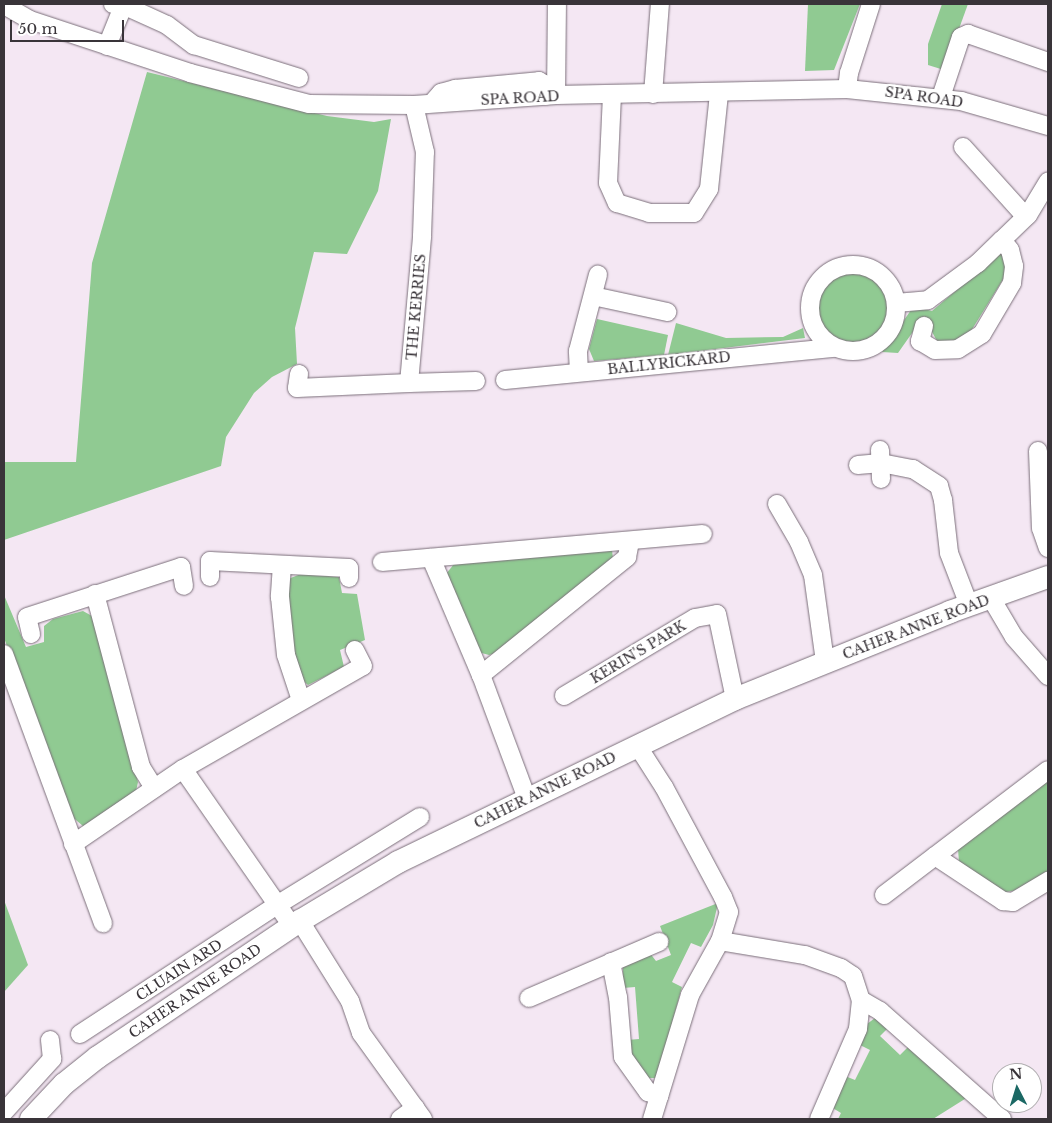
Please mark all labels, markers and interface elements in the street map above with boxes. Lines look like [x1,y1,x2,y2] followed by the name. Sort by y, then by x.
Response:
[12,10,126,42] scale bar
[18,19,58,38] text: 50 m
[883,83,965,111] street label: SPA ROAD
[480,88,560,108] street label: SPA ROAD
[403,253,429,361] street label: THE KERRIES
[607,348,731,378] street label: BALLYRICKARD
[840,591,992,663] street label: CAHER ANNE ROAD
[587,617,689,687] street label: KERIN'S PARK
[471,748,619,832] street label: CAHER ANNE ROAD
[132,936,226,1004] street label: CLUAIN ARD
[125,940,265,1042] street label: CAHER ANNE ROAD
[992,1063,1042,1113] north arrow
[1008,1065,1023,1084] text: N

